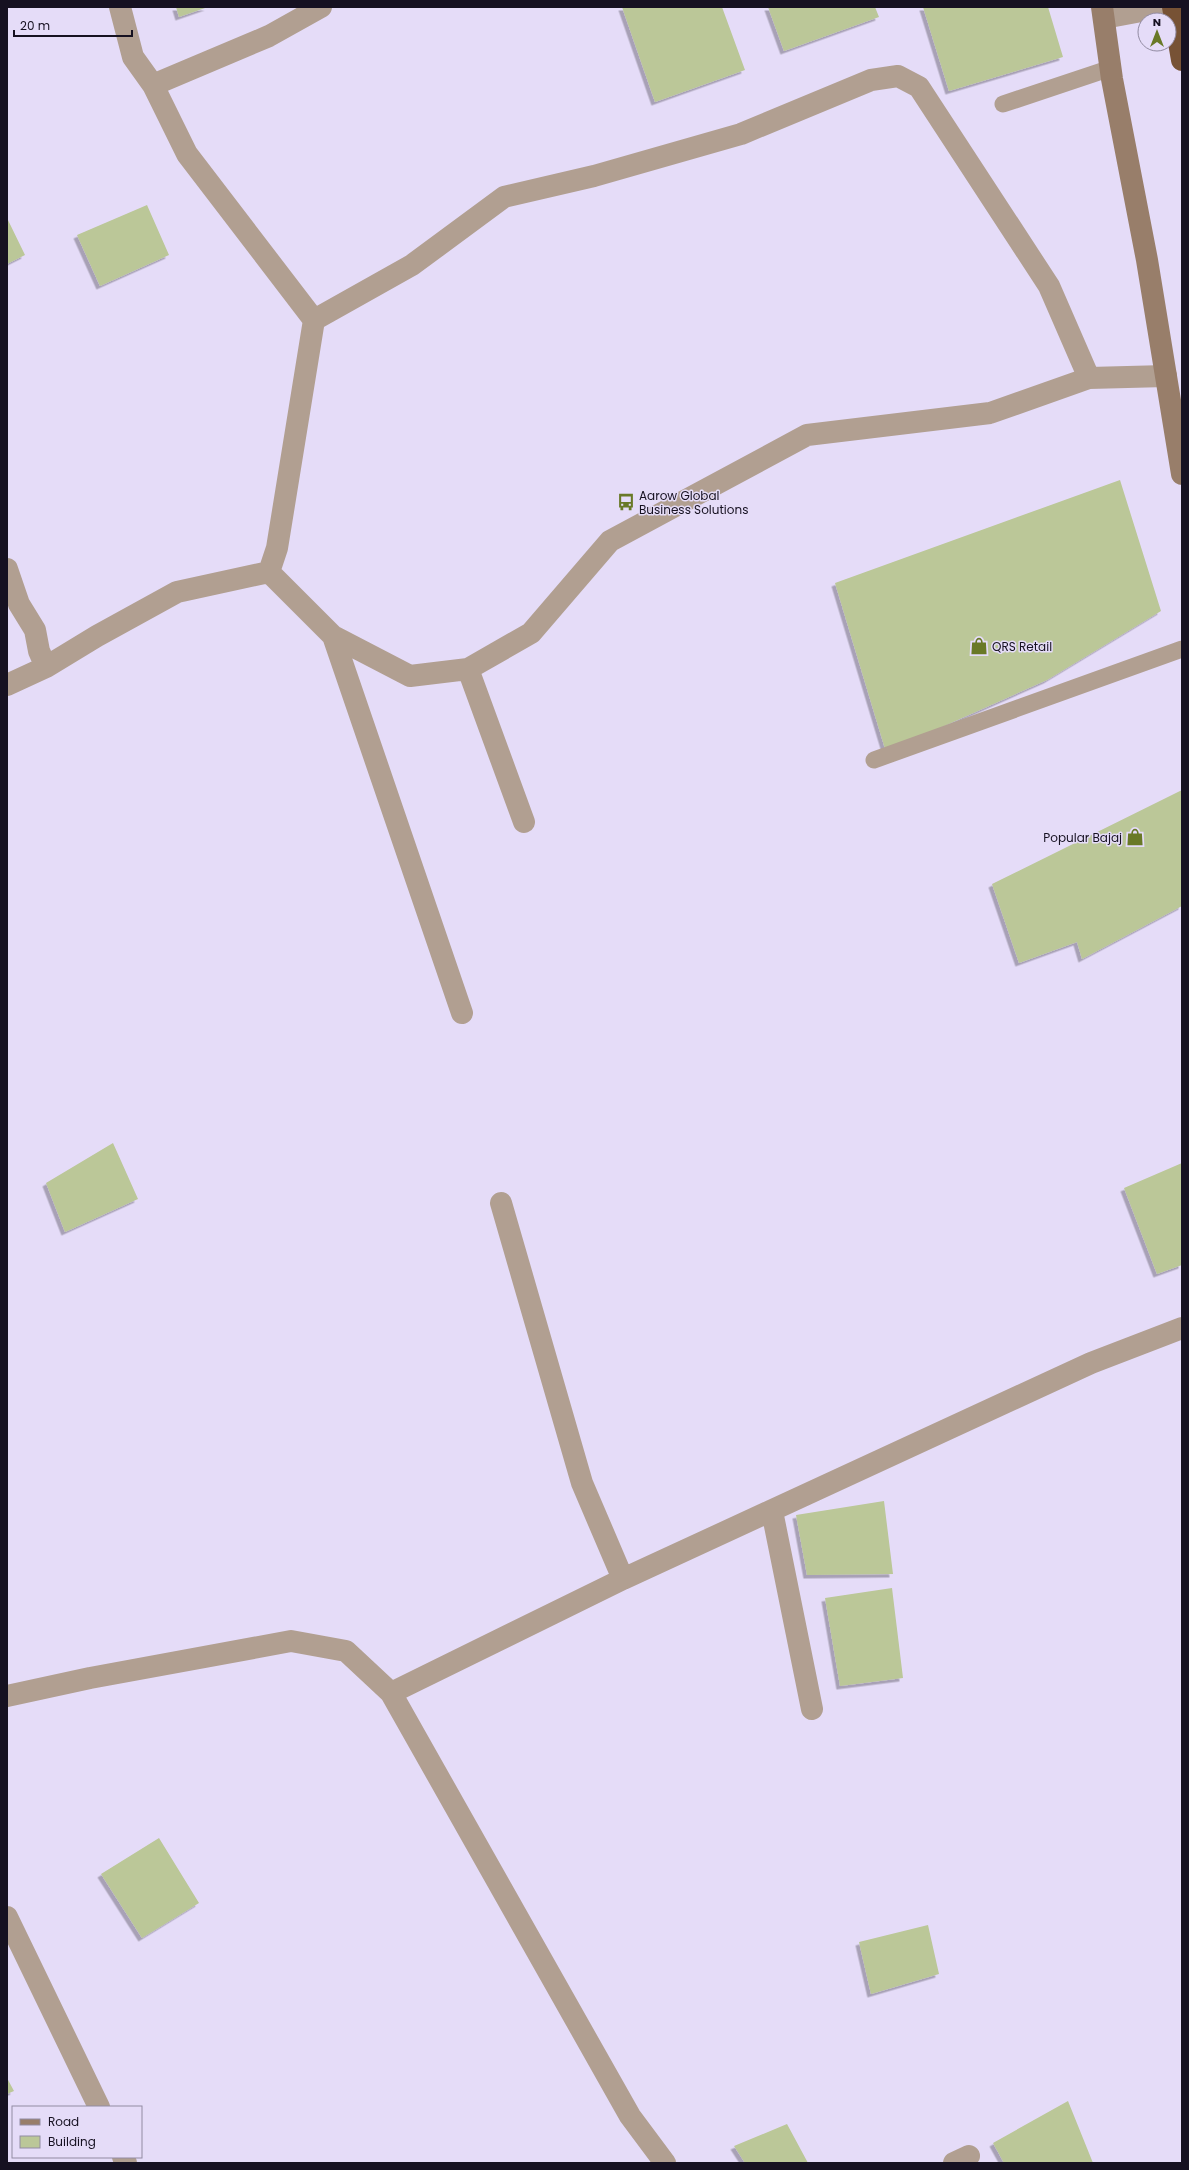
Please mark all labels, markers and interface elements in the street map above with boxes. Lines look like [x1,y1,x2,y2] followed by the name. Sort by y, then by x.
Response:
[14,12,132,38] scale bar
[1137,12,1177,52] north arrow
[1153,14,1161,30] text: N
[20,17,50,34] text: 20 m
[639,487,748,518] place label: Aarow Global Business Solutions
[616,492,636,512] bus stop icon: Aarow Global Business Solutions
[969,636,989,656] shop icon: QRS Retail
[992,638,1052,655] place label: QRS Retail
[1125,827,1145,847] shop icon: Popular Bajaj
[1043,829,1122,846] place label: Popular Bajaj
[12,2106,142,2158] legend
[48,2113,79,2130] text: Road
[48,2133,96,2150] text: Building

